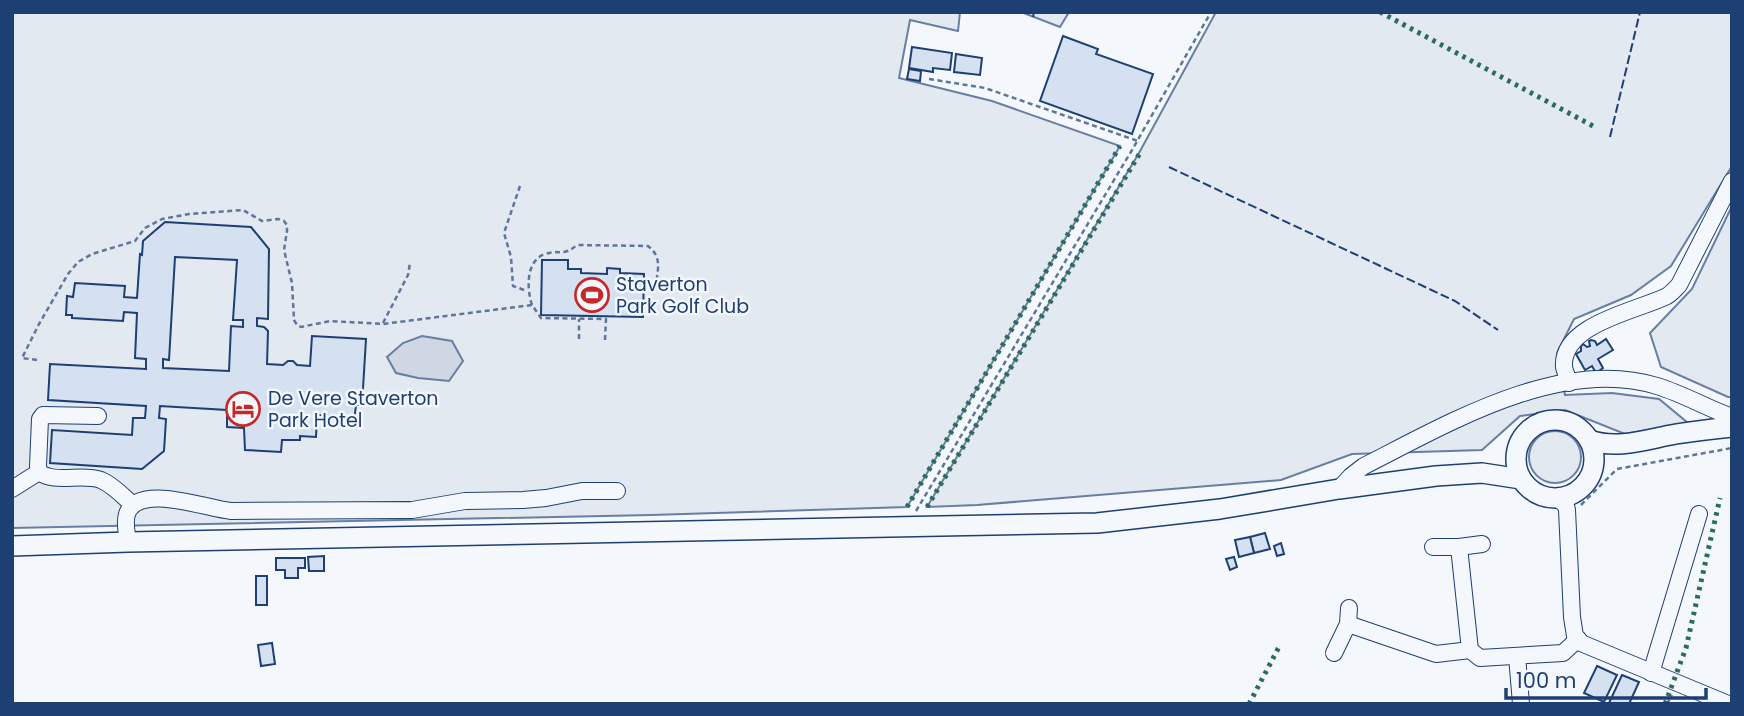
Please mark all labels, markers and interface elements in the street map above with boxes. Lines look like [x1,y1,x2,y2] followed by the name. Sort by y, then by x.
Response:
[616,271,749,320] place label: Staverton Park Golf Club
[573,276,611,314] sports icon: Staverton Park Golf Club
[268,385,439,434] place label: De Vere Staverton Park Hotel
[224,390,262,428] hotel icon: De Vere Staverton Park Hotel
[1506,656,1706,700] scale bar
[1516,666,1576,695] text: 100 m

